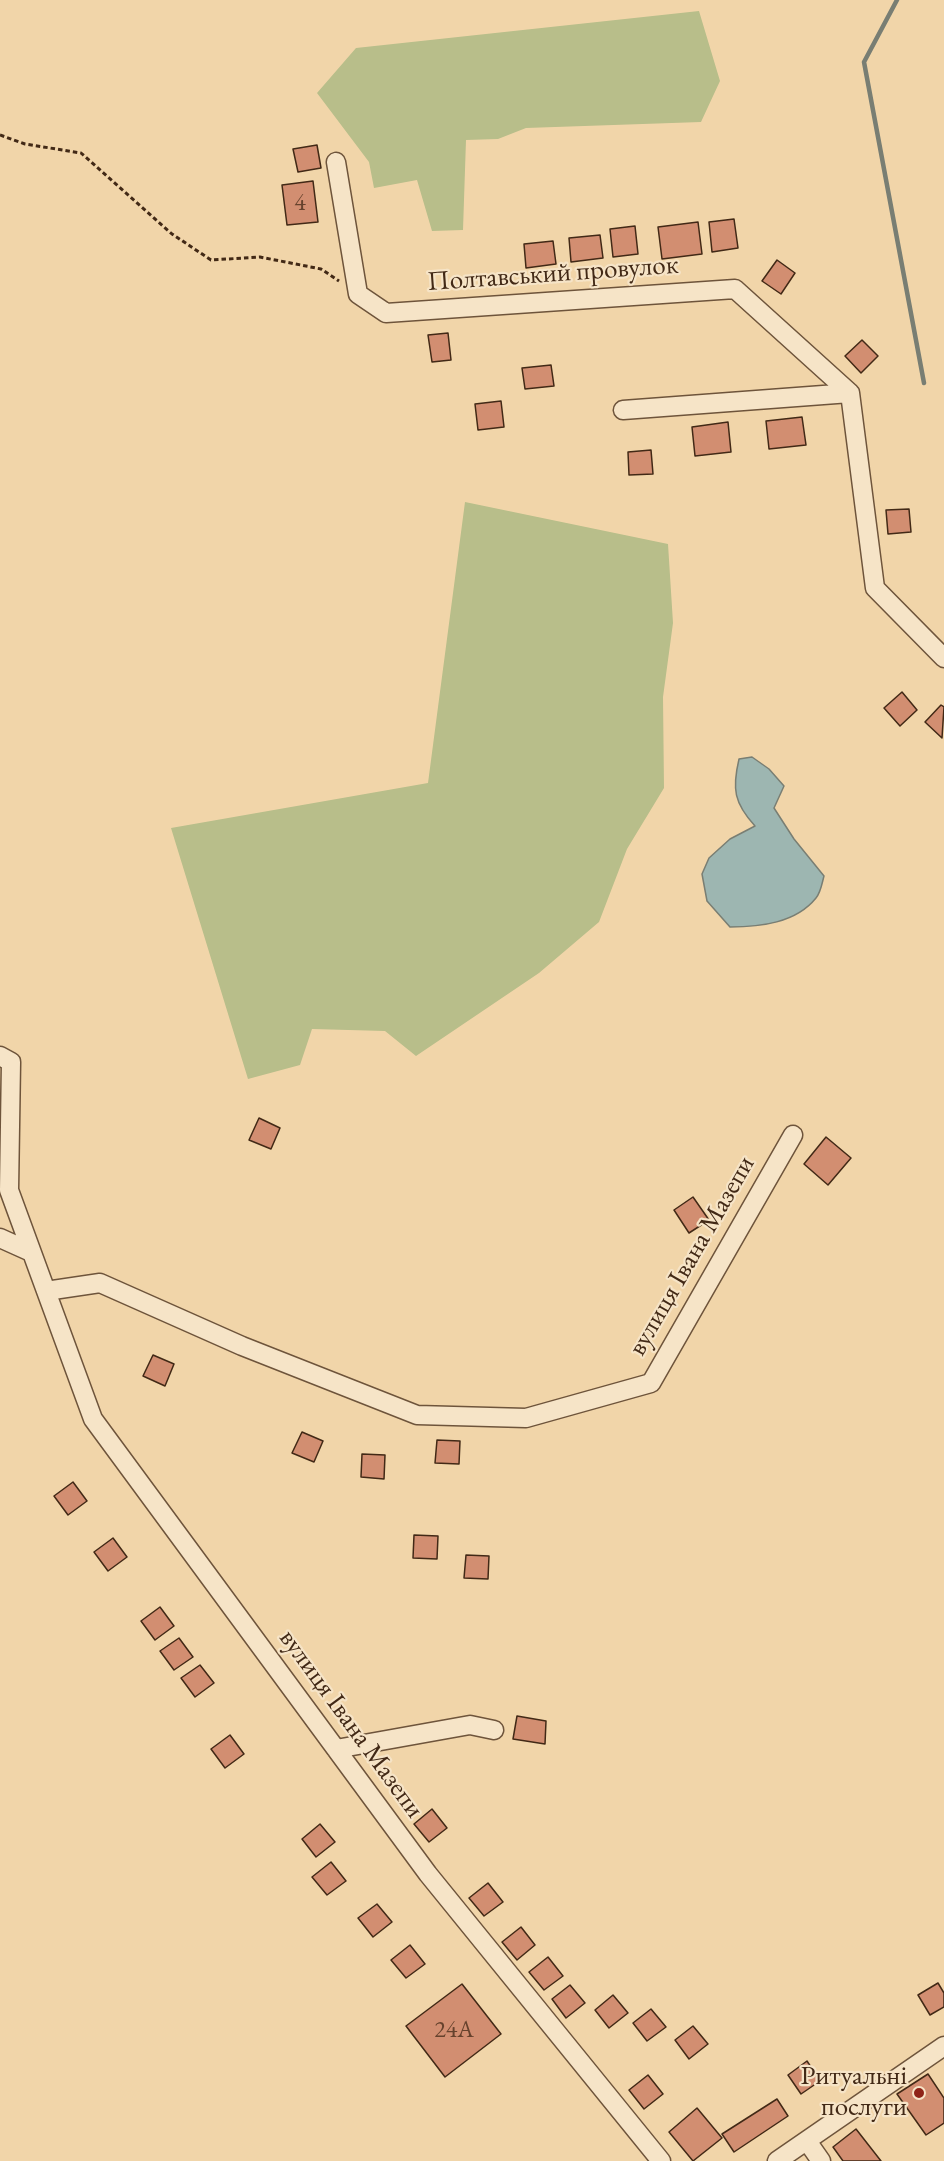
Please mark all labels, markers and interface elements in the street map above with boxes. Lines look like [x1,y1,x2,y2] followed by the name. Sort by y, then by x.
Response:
[294,189,306,217] house number: 4
[426,249,680,299] street label: Полтавський провулок
[622,1150,762,1362] street label: вулиця Івана Мазепи
[272,1623,430,1825] street label: вулиця Івана Мазепи
[434,2016,474,2044] house number: 24А
[800,2061,907,2124] place label: Ритуальні послуги
[912,2086,926,2100] marker: Ритуальні послуги

